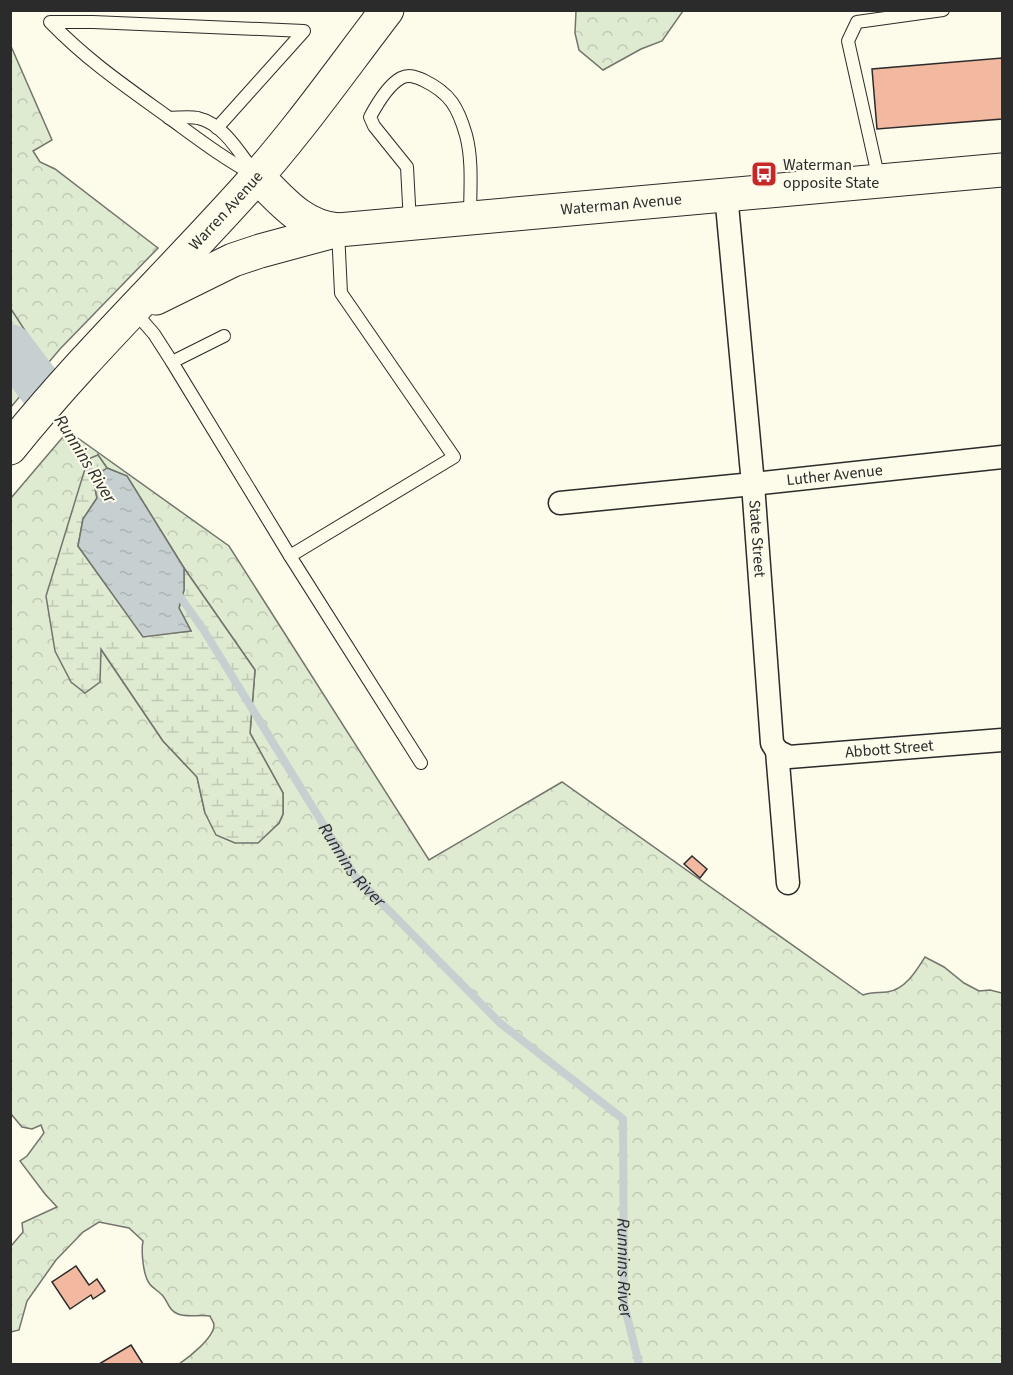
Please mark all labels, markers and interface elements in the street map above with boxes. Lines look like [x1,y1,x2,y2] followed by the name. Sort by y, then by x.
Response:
[783,154,879,194] place label: Waterman opposite State
[749,159,779,189] bus stop icon: Waterman opposite State
[184,166,268,255] street label: Warren Avenue
[560,188,683,221] street label: Waterman Avenue
[48,410,123,509] water label: Runnins River
[785,459,884,491] street label: Luther Avenue
[743,499,771,579] street label: State Street
[844,734,935,763] street label: Abbott Street
[313,818,392,913] water label: Runnins River
[611,1218,640,1321] water label: Runnins River

